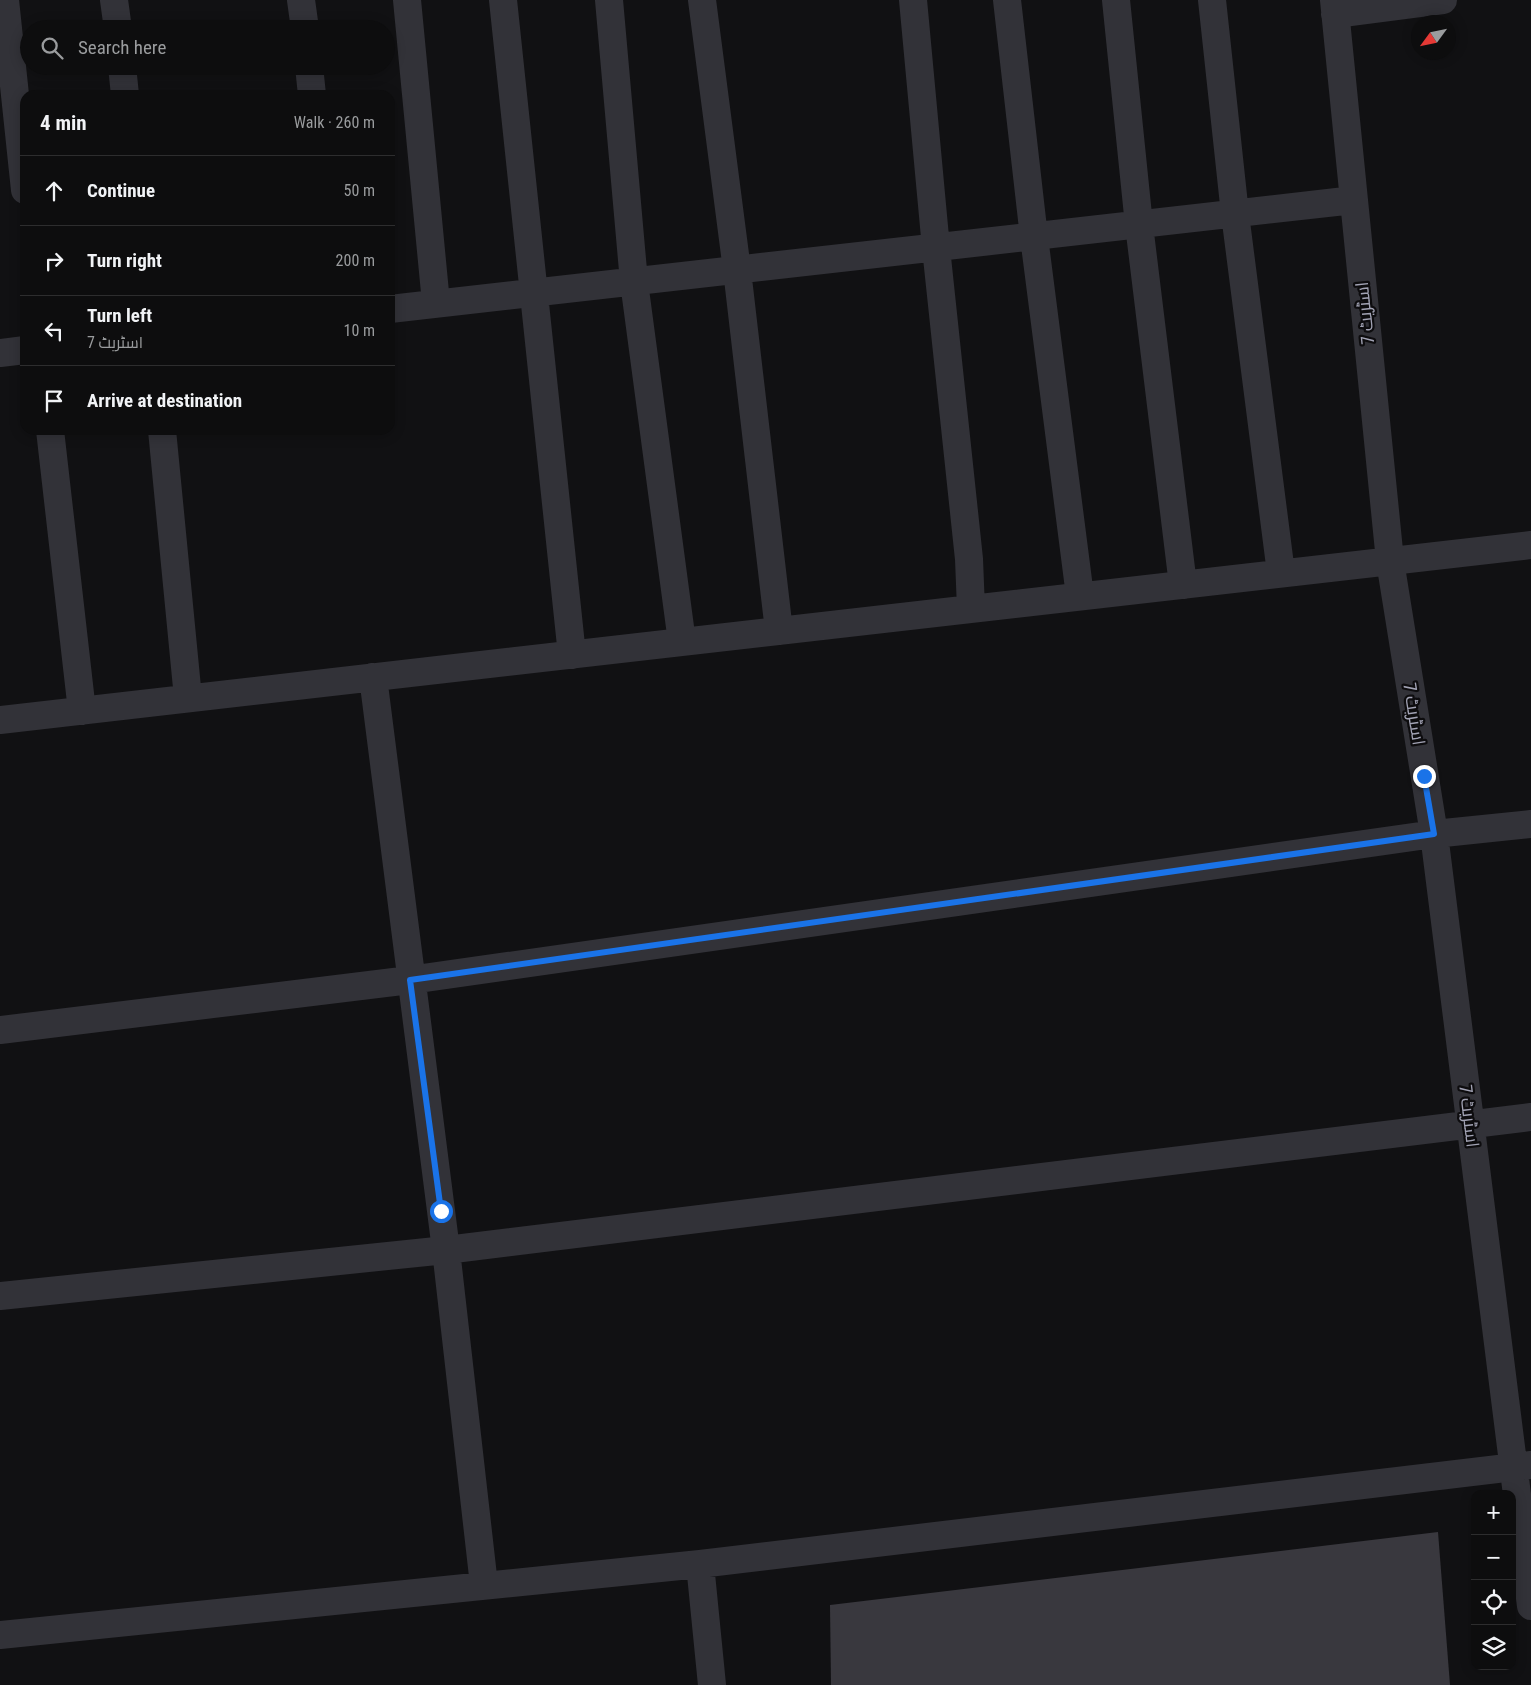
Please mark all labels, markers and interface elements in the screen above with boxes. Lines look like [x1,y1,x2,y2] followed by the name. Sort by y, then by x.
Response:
[1411,15,1456,60] north arrow
[20,20,395,75] search box
[38,34,66,62] icon: search
[78,36,166,59] text: Search here
[40,111,87,135] text: 4 min
[294,113,375,132] text: Walk · 260 m
[40,177,68,205] icon: ahead
[87,179,155,202] text: Continue
[343,181,375,200] text: 50 m
[40,247,68,275] icon: right
[87,249,162,272] text: Turn right
[336,251,375,270] text: 200 m
[1351,281,1379,345] street label: اسٹریٹ 7
[87,304,152,327] text: Turn left
[40,317,68,345] icon: left
[343,321,375,340] text: 10 m
[87,333,143,352] text: اسٹریٹ 7
[40,387,68,415] icon: arrive
[87,389,242,412] text: Arrive at destination
[1398,681,1430,747] street label: اسٹریٹ 7
[1413,765,1436,788] route end
[1454,1083,1484,1149] street label: اسٹریٹ 7
[430,1200,453,1223] route start
[1471,1490,1516,1670] map controls
[1471,1490,1516,1535] button: +
[1471,1535,1516,1580] button: −
[1471,1580,1516,1625] button: locate
[1471,1625,1516,1670] button: layers

